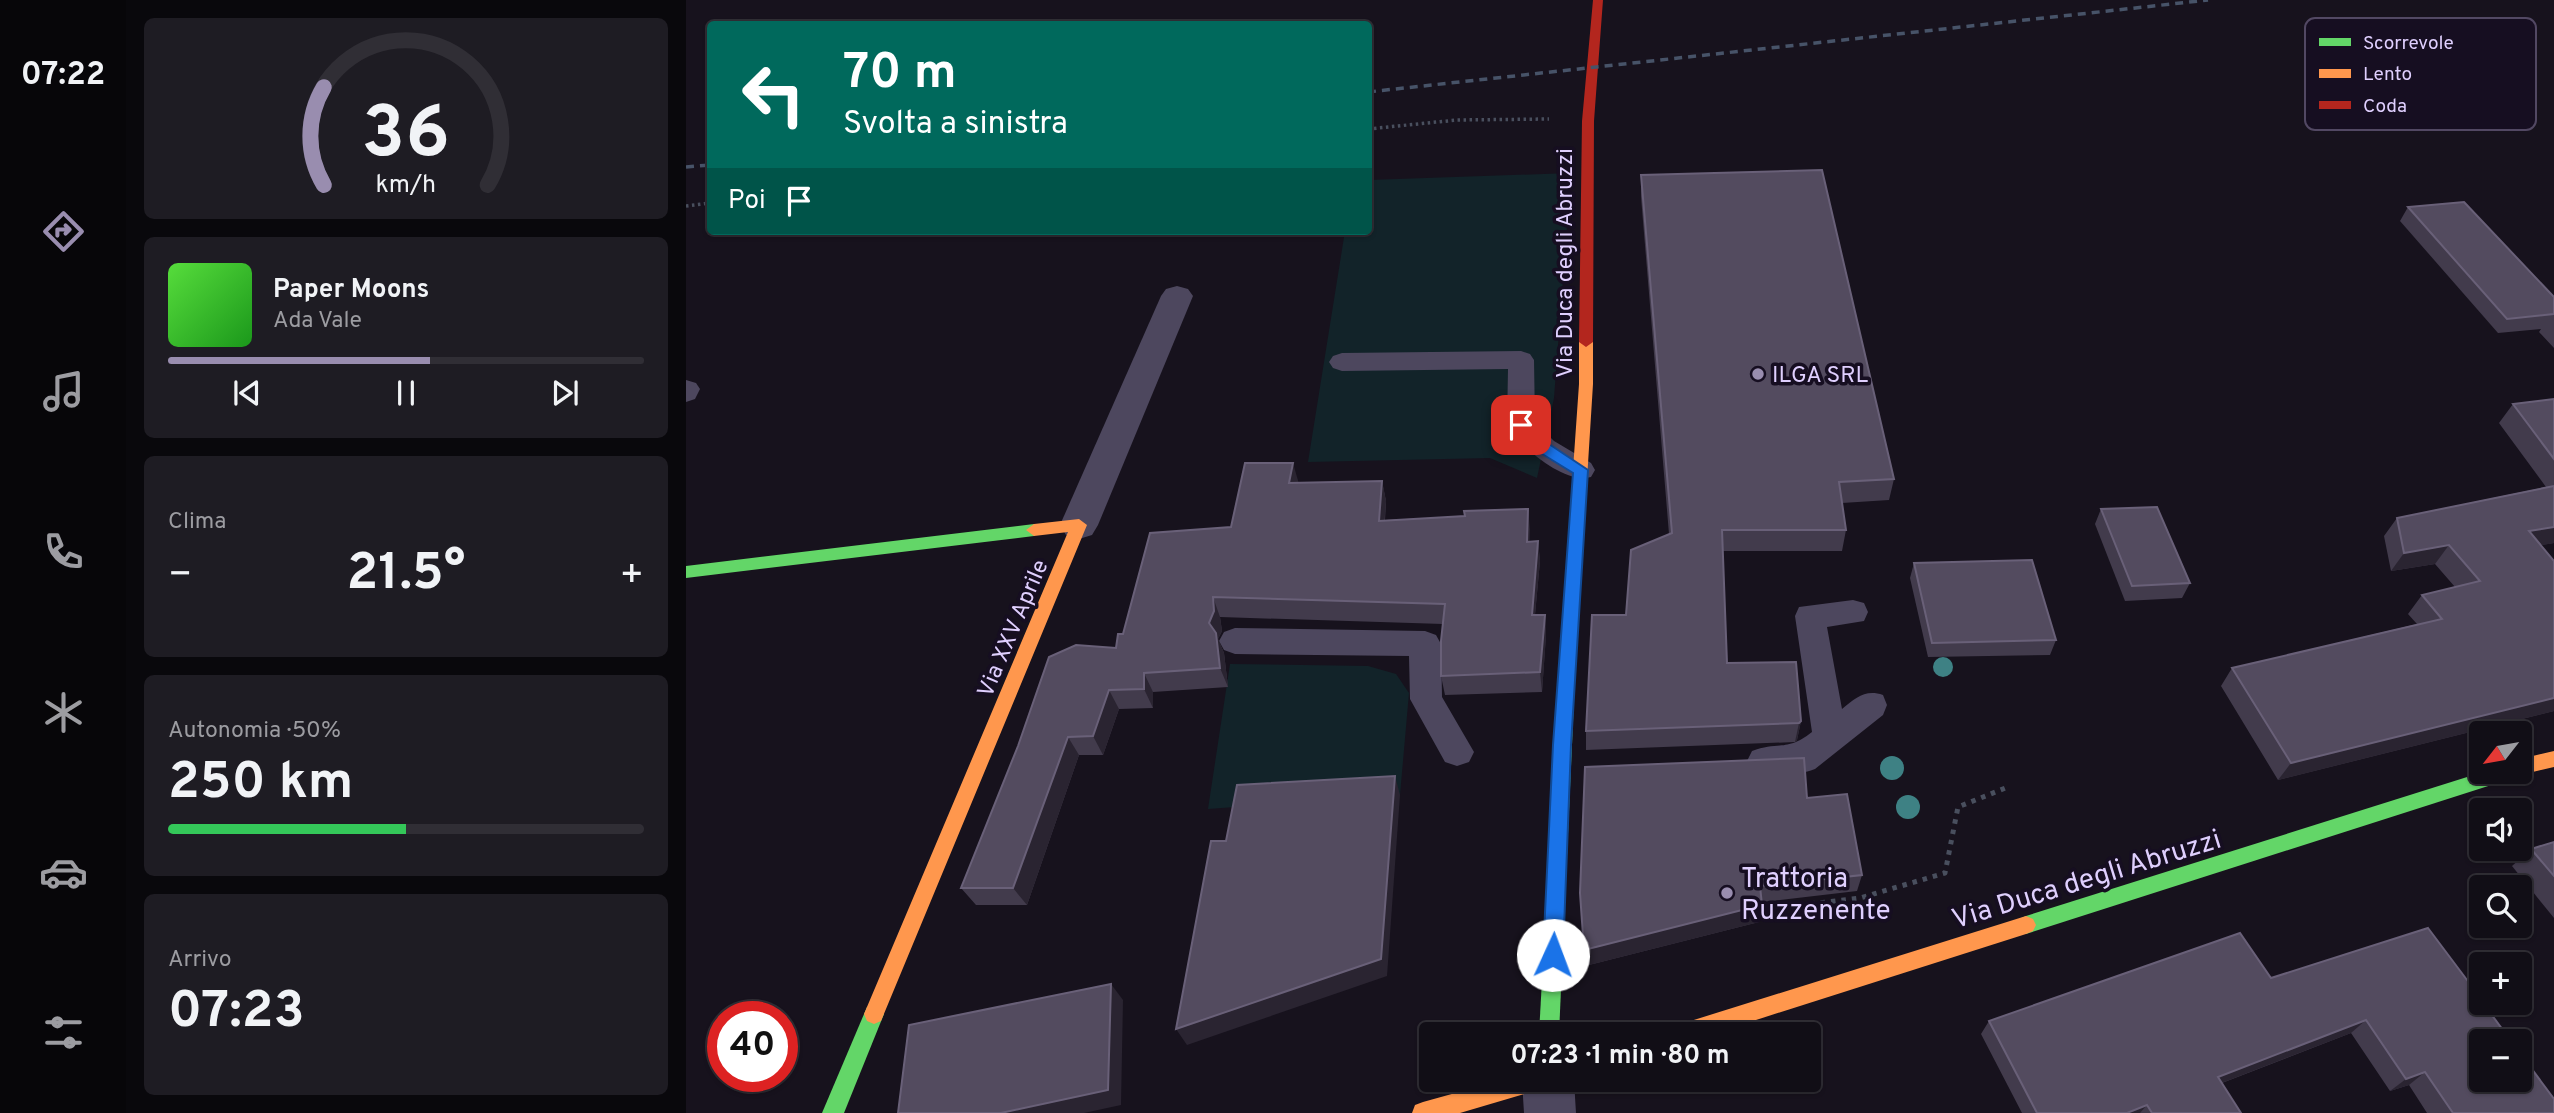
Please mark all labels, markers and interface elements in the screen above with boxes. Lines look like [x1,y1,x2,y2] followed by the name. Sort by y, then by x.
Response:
[2305,18,2536,130] legend
[2363,32,2454,56] text: Scorrevole
[843,44,957,106] text: 70 m
[728,49,819,140] icon: left
[21,56,105,96] text: 07:22
[2363,63,2412,87] text: Lento
[362,91,450,183] text: 36
[2363,95,2407,119] text: Coda
[843,105,1068,145] text: Svolta a sinistra
[1552,148,1581,378] street label: Via Duca degli Abruzzi
[376,169,436,201] text: km/h
[780,182,818,220] icon: arrive
[728,185,766,218] text: Poi
[39,207,88,256] icon: directions
[273,274,429,307] text: Paper Moons
[273,307,362,336] text: Ada Vale
[1772,362,1868,391] place label: ILGA SRL
[1750,366,1766,382] marker: ILGA SRL
[39,367,88,416] icon: music
[228,374,266,412] icon: previous
[387,374,425,412] icon: pause
[546,374,584,412] icon: next
[1491,395,1551,455] pin
[1502,406,1540,444] icon: arrive
[168,508,226,537] text: Clima
[39,527,88,576] icon: phone
[347,542,465,608] text: 21.5°
[168,552,193,601] text: −
[619,552,644,601] text: +
[972,556,1056,702] street label: Via XXV Aprile
[39,688,88,737] icon: climate
[168,717,341,746] text: Autonomia · 50%
[2469,721,2532,784] north arrow
[2469,721,2532,1092] map controls
[168,751,353,817] text: 250 km
[2469,798,2532,861] button: sound
[1948,823,2226,939] street label: Via Duca degli Abruzzi
[39,848,88,897] icon: car
[1741,862,1891,930] place label: Trattoria Ruzzenente
[2469,875,2532,938] button: search
[1719,885,1735,901] marker: Trattoria Ruzzenente
[1516,918,1590,992] position arrow
[168,946,232,975] text: Arrivo
[2469,952,2532,1015] button: +
[168,980,305,1046] text: 07:23
[707,1001,798,1092] speed limit sign: 40
[39,1008,88,1057] icon: filters
[2469,1029,2532,1092] button: −
[1510,1040,1730,1073] text: 07:23 · 1 min · 80 m

